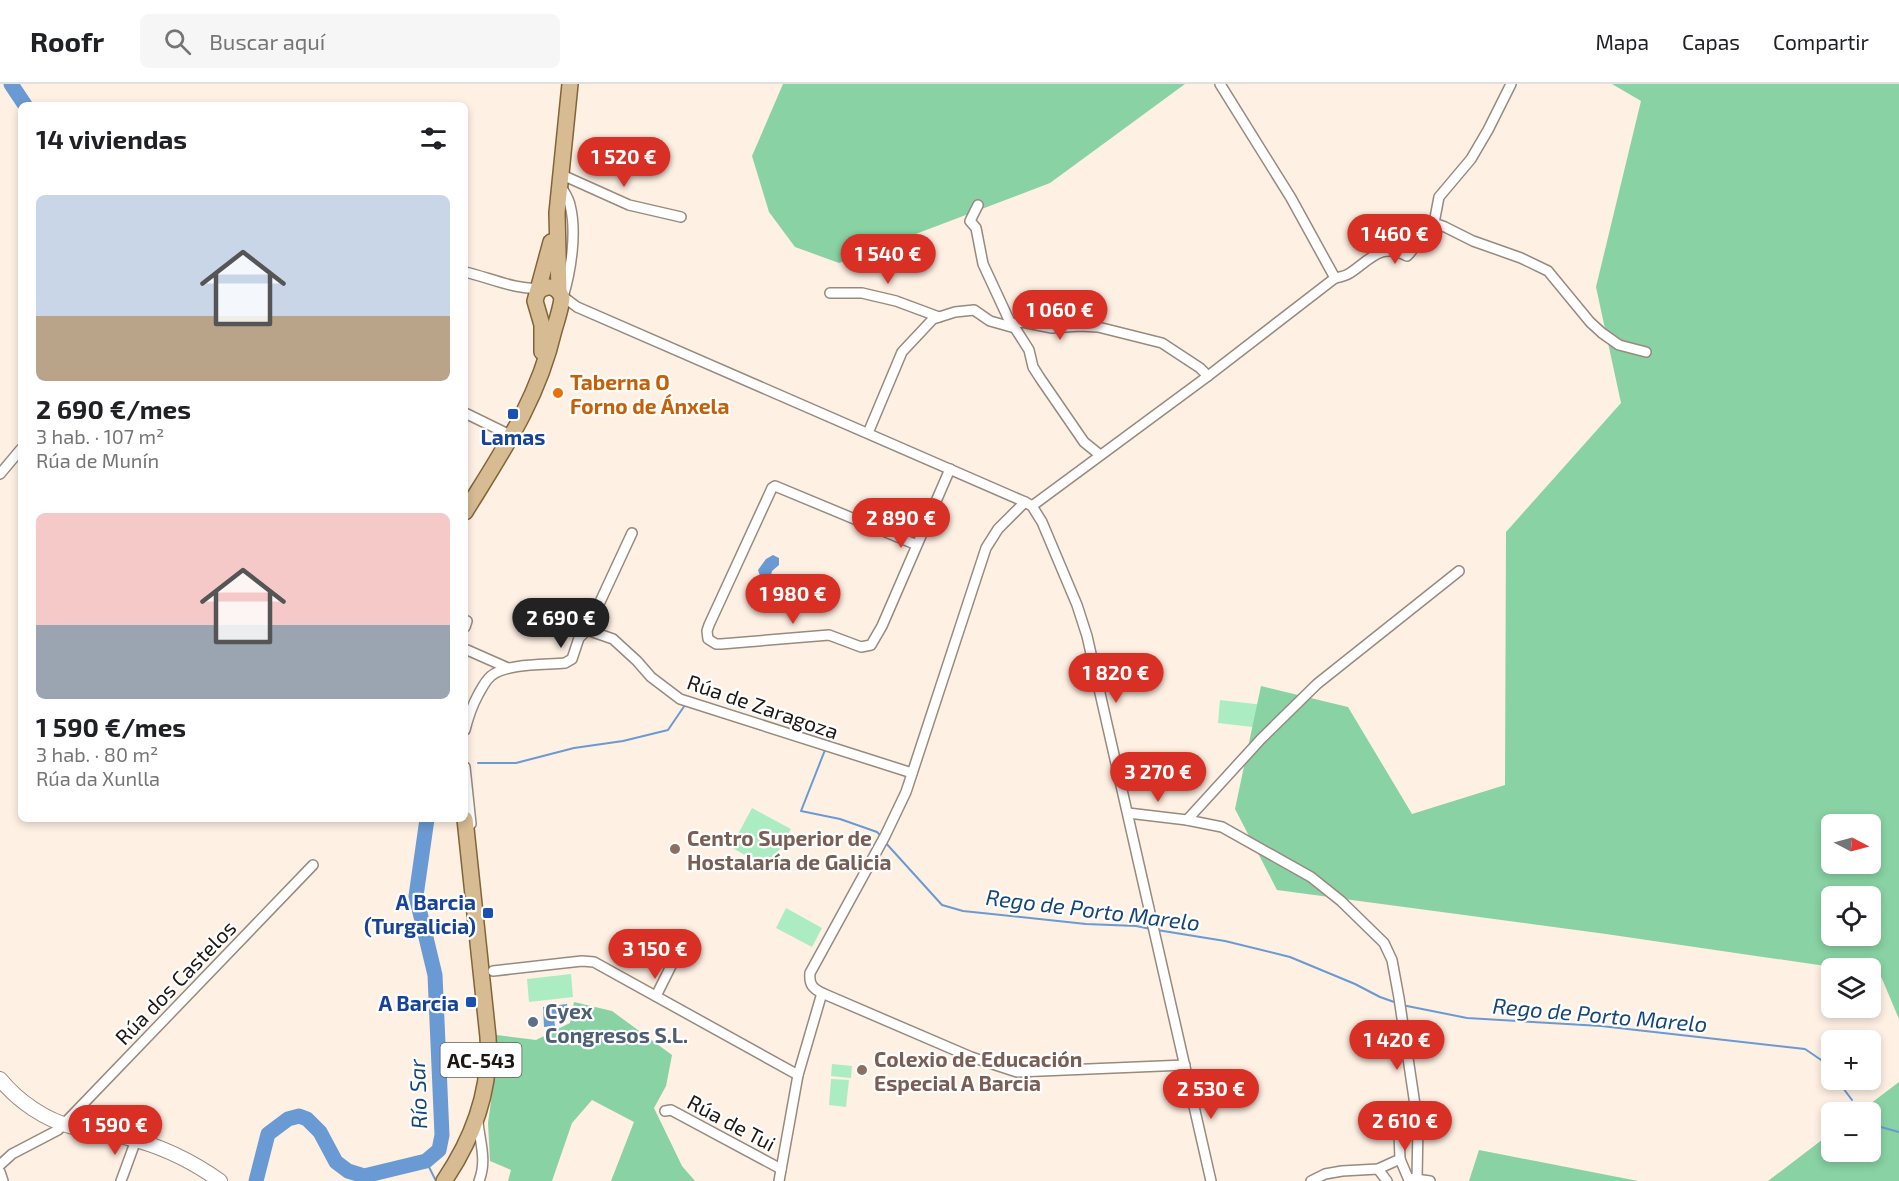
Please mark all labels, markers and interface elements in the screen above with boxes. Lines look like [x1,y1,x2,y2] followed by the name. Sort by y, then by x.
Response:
[140,14,560,68] search box
[30,24,104,58] text: Roofr
[161,25,194,58] icon: search
[209,28,325,54] text: Buscar aquí
[1595,29,1649,54] text: Mapa
[1682,29,1740,54] text: Capas
[1773,29,1869,54] text: Compartir
[417,122,450,155] icon: filters
[36,123,187,154] text: 14 viviendas
[569,137,679,188] pin: 1 520 €
[591,144,657,168] text: 1 520 €
[1340,214,1450,265] pin: 1 460 €
[1361,221,1429,245] text: 1 460 €
[189,234,297,342] icon: home
[833,234,943,285] pin: 1 540 €
[855,241,921,265] text: 1 540 €
[1005,290,1115,341] pin: 1 060 €
[1026,297,1094,321] text: 1 060 €
[570,369,729,418] place label: Taberna O Forno de Ánxela
[551,386,565,400] marker: Taberna O Forno de Ánxela
[36,393,191,424] text: 2 690 €/mes
[506,407,520,421] marker: Lamas
[36,424,164,448] text: 3 hab. · 107 m²
[481,424,545,449] place label: Lamas
[36,448,159,472] text: Rúa de Munín
[846,498,956,549] pin: 2 890 €
[866,505,936,529] text: 2 890 €
[189,552,297,660] icon: home
[738,574,848,625] pin: 1 980 €
[760,581,827,605] text: 1 980 €
[506,598,616,649] pin: 2 690 €
[526,605,596,629] text: 2 690 €
[1061,653,1171,704] pin: 1 820 €
[1083,660,1149,684] text: 1 820 €
[684,668,842,744] street label: Rúa de Zaragoza
[36,711,186,742] text: 1 590 €/mes
[36,742,158,766] text: 3 hab. · 80 m²
[1103,752,1213,803] pin: 3 270 €
[1124,759,1192,783] text: 3 270 €
[36,766,160,790] text: Rúa da Xunlla
[1821,814,1881,874] north arrow
[1821,814,1881,1162] map controls
[687,825,891,874] place label: Centro Superior de Hostalaría de Galicia
[668,842,682,856] marker: Centro Superior de Hostalaría de Galicia
[985,883,1201,935] water label: Rego de Porto Marelo
[1821,886,1881,946] button: locate
[364,889,476,938] place label: A Barcia (Turgalicia)
[481,906,495,920] marker: A Barcia (Turgalicia)
[109,915,241,1049] street label: Rúa dos Castelos
[600,929,710,980] pin: 3 150 €
[622,936,688,960] text: 3 150 €
[1821,958,1881,1018] button: layers
[379,990,459,1015] place label: A Barcia
[1492,992,1708,1036] water label: Rego de Porto Marelo
[464,995,478,1009] marker: A Barcia
[545,998,688,1047] place label: Cyex Congresos S.L.
[526,1015,540,1029] marker: Cyex Congresos S.L.
[1342,1020,1452,1071] pin: 1 420 €
[1363,1027,1431,1051] text: 1 420 €
[1821,1030,1881,1090] button: +
[440,1043,522,1077] road number: AC-543
[874,1046,1082,1095] place label: Colexio de Educación Especial A Barcia
[403,1057,431,1129] water label: Río Sar
[855,1063,869,1077] marker: Colexio de Educación Especial A Barcia
[1156,1069,1266,1120] pin: 2 530 €
[1177,1076,1245,1100] text: 2 530 €
[684,1088,780,1156] street label: Rúa de Tui
[1350,1101,1460,1152] pin: 2 610 €
[1821,1102,1881,1162] button: −
[60,1105,170,1156] pin: 1 590 €
[1372,1108,1438,1132] text: 2 610 €
[82,1112,148,1136] text: 1 590 €

